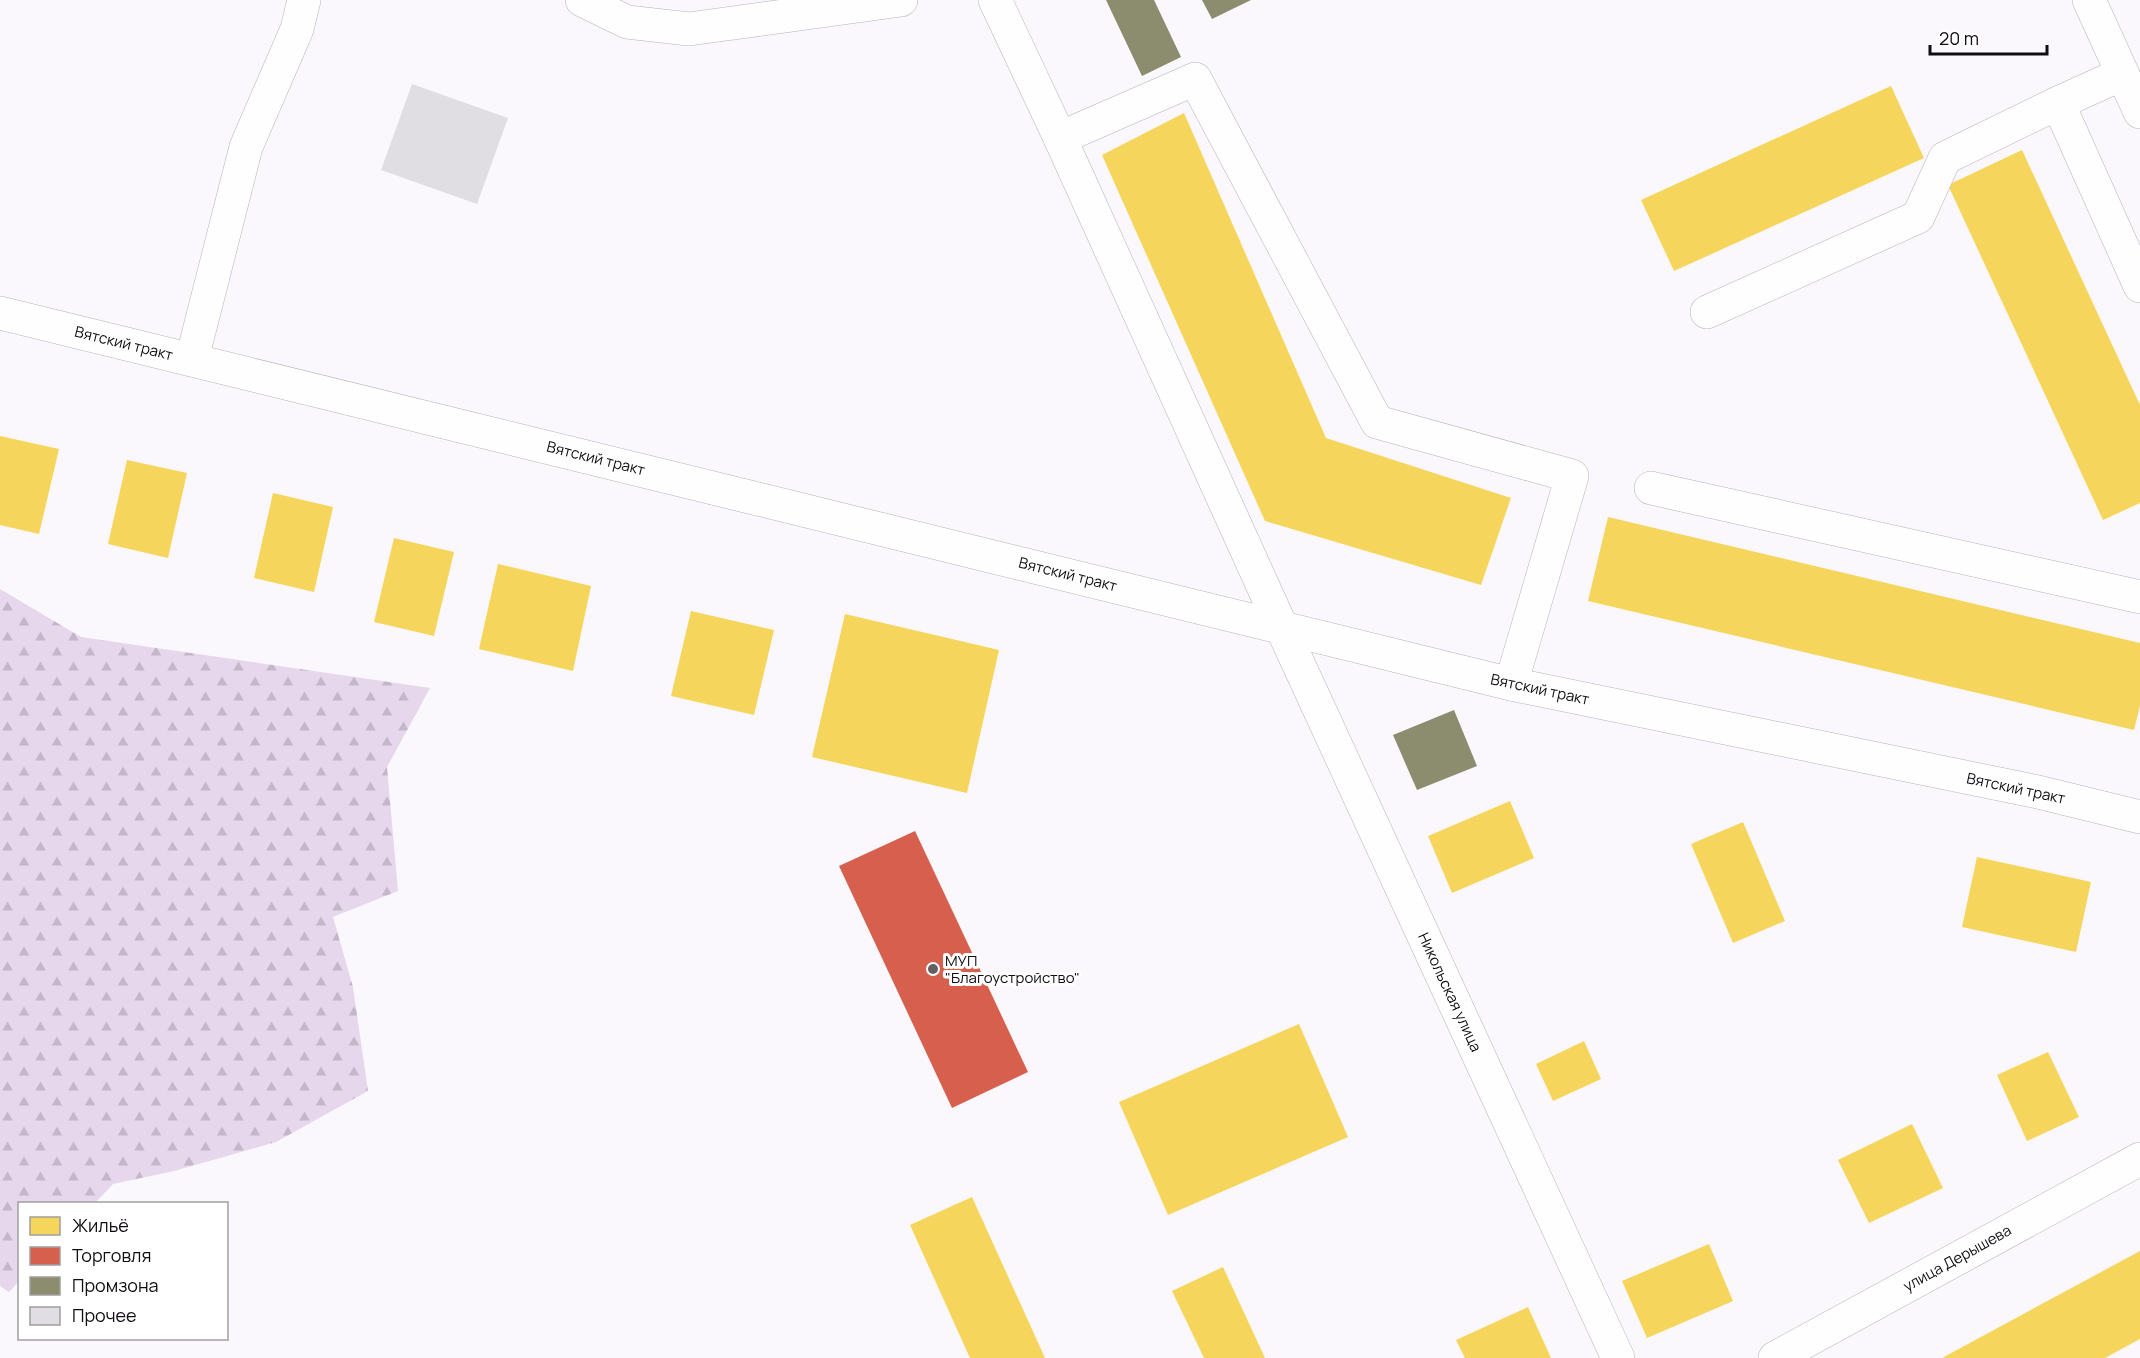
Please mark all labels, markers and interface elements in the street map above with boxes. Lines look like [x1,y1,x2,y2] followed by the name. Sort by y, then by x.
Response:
[1930,18,2047,56] scale bar
[1939,26,1979,50] text: 20 m
[73,321,176,365] street label: Вятский тракт
[545,436,648,480] street label: Вятский тракт
[1017,552,1120,596] street label: Вятский тракт
[1489,668,1592,710] street label: Вятский тракт
[1965,767,2068,809] street label: Вятский тракт
[1413,929,1487,1055] street label: Никольская улица
[945,950,1080,988] place label: МУП "Благоустройство"
[926,962,940,976] marker: МУП "Благоустройство"
[18,1202,228,1340] legend
[72,1213,129,1237] text: Жильё
[1899,1220,2015,1296] street label: улица Дерышева
[72,1243,151,1267] text: Торговля
[72,1273,159,1297] text: Промзона
[72,1303,137,1327] text: Прочее

